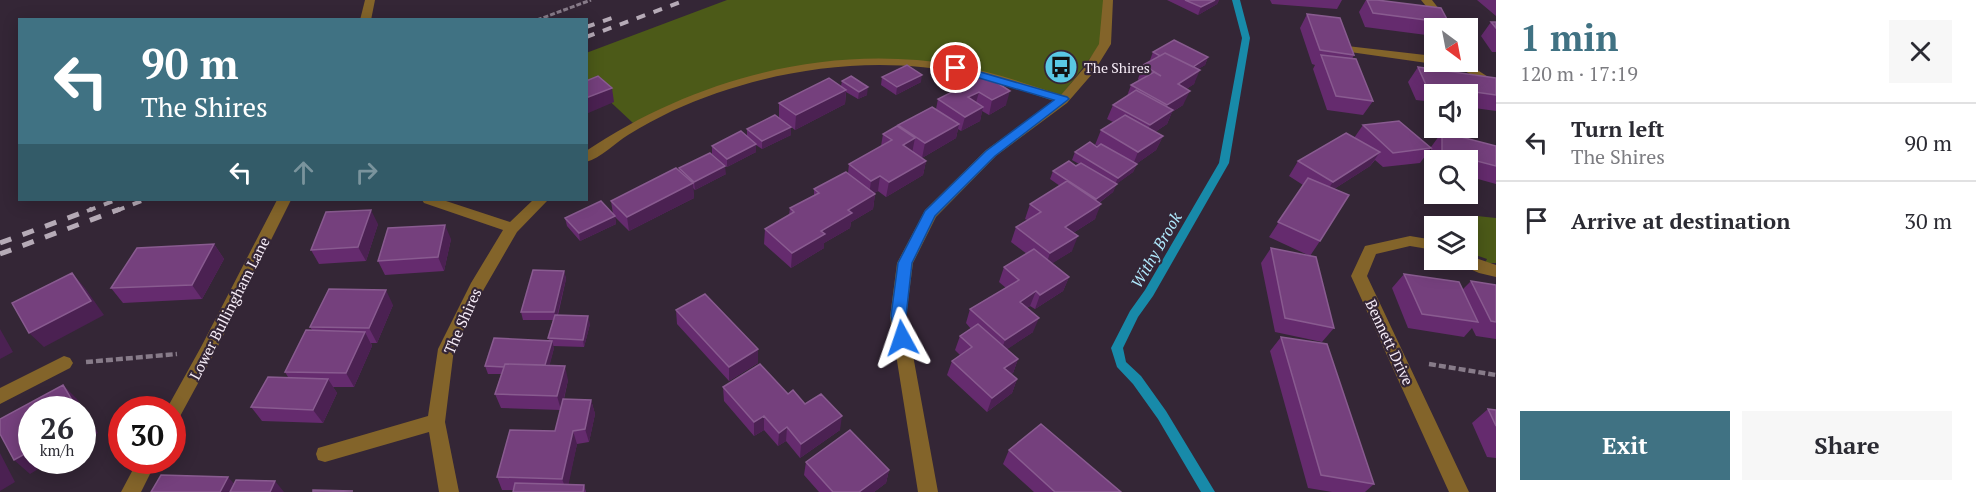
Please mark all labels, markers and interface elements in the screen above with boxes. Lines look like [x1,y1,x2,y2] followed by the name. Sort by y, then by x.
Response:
[1520,14,1618,61] text: 1 min
[1424,18,1478,72] north arrow
[1424,18,1478,270] map controls
[1889,20,1952,83] button: close
[141,35,239,91] text: 90 m
[42,42,120,120] icon: left
[930,42,981,93] pin
[1043,49,1079,85] bus stop icon: The Shires
[939,51,972,84] icon: arrive
[1084,58,1150,77] place label: The Shires
[1520,60,1638,87] text: 120 m · 17:19
[1424,84,1478,138] button: sound
[141,89,268,125] text: The Shires
[1571,114,1664,143] text: Turn left
[1520,126,1553,159] icon: left
[1904,128,1952,157] text: 90 m
[1571,143,1665,170] text: The Shires
[1424,150,1478,204] button: search
[224,156,257,189] icon: left
[287,156,320,189] icon: ahead
[350,156,383,189] icon: right
[1520,204,1553,237] icon: arrive
[1571,206,1790,235] text: Arrive at destination
[1904,206,1952,235] text: 30 m
[1125,208,1187,292] water label: Withy Brook
[1424,216,1478,270] button: layers
[184,233,274,383] street label: Lower Bullingham Lane
[439,285,485,357] street label: The Shires
[1361,296,1419,388] street label: Bennett Drive
[870,306,934,370] position arrow
[108,396,186,474] speed limit sign: 30
[40,408,74,448] text: 26
[1520,411,1730,480] button: Exit
[1742,411,1952,480] button: Share
[40,440,74,460] text: km/h

